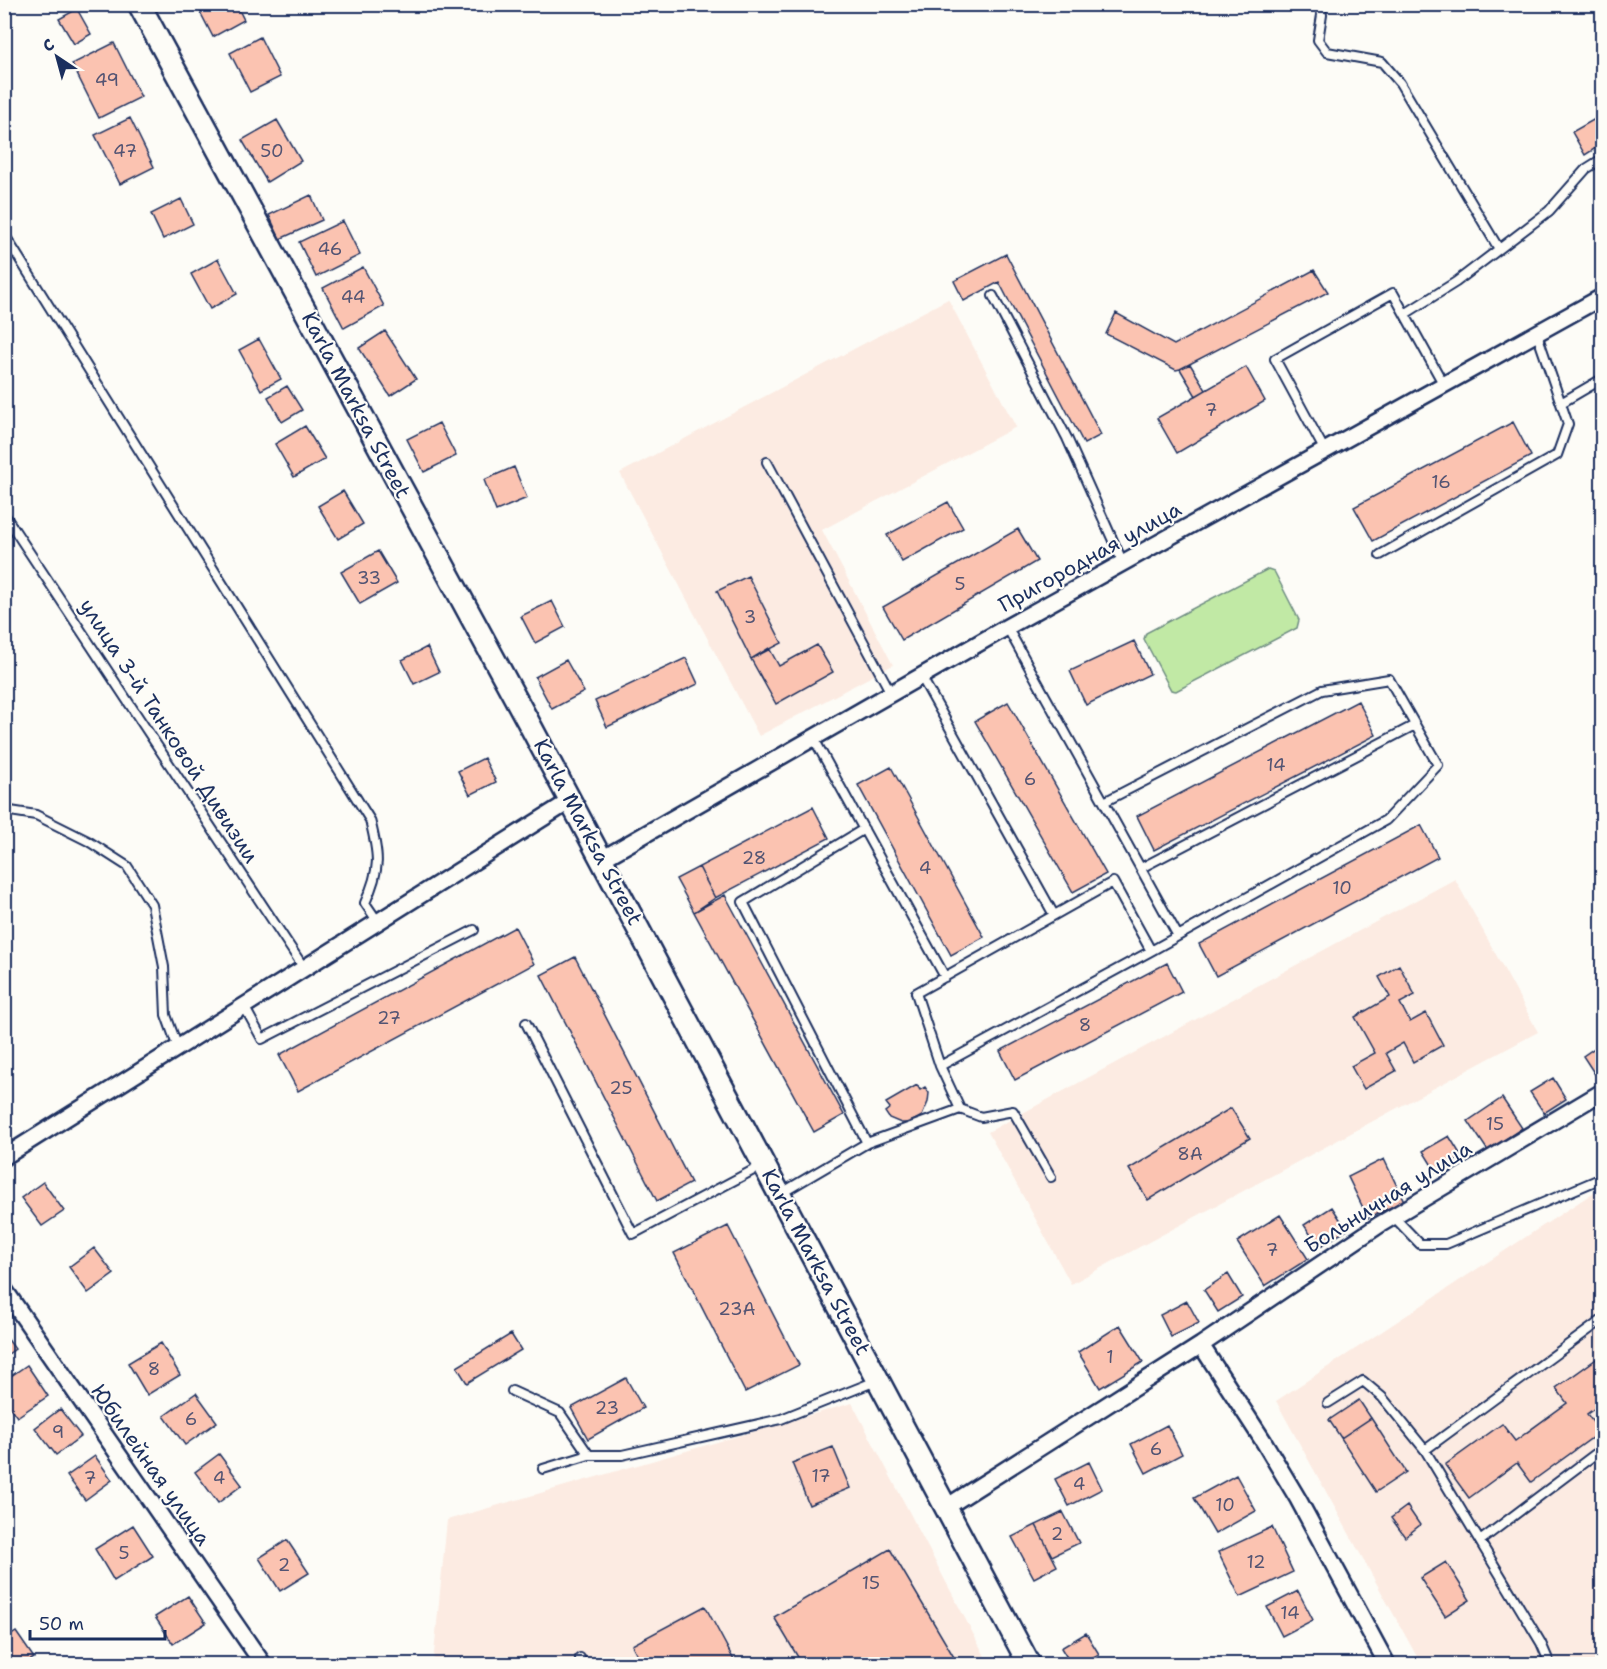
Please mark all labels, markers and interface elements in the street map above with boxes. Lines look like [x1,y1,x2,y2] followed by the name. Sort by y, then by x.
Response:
[27,27,87,87] north arrow
[38,34,59,57] text: С
[95,68,119,92] house number: 49
[113,139,137,163] house number: 47
[260,139,284,163] house number: 50
[318,237,342,261] house number: 46
[341,285,365,309] house number: 44
[295,307,417,503] street label: Karla Marksa Street
[1205,398,1217,422] house number: 7
[1431,470,1451,494] house number: 16
[994,495,1186,619] street label: Пригородная улица
[357,566,381,590] house number: 33
[954,572,966,596] house number: 5
[73,593,265,869] street label: улица 3-й Танковой Дивизии
[744,605,756,629] house number: 3
[527,734,649,930] street label: Karla Marksa Street
[1266,753,1286,777] house number: 14
[1024,767,1036,791] house number: 6
[742,846,766,870] house number: 28
[919,856,931,880] house number: 4
[1332,876,1352,900] house number: 10
[377,1006,401,1030] house number: 27
[1079,1013,1091,1037] house number: 8
[609,1076,633,1100] house number: 25
[1486,1112,1504,1136] house number: 15
[1299,1134,1477,1260] street label: Больничная улица
[1177,1142,1203,1166] house number: 8А
[755,1164,877,1360] street label: Karla Marksa Street
[1266,1238,1278,1262] house number: 7
[718,1297,756,1321] house number: 23А
[1106,1345,1114,1369] house number: 1
[148,1357,160,1381] house number: 8
[85,1379,217,1551] street label: Юбилейная улица
[595,1396,619,1420] house number: 23
[185,1407,197,1431] house number: 6
[52,1420,64,1444] house number: 9
[1150,1437,1162,1461] house number: 6
[811,1464,831,1488] house number: 17
[84,1466,96,1490] house number: 7
[213,1466,225,1490] house number: 4
[1073,1472,1085,1496] house number: 4
[1215,1493,1235,1517] house number: 10
[1051,1522,1063,1546] house number: 2
[118,1541,130,1565] house number: 5
[1246,1550,1266,1574] house number: 12
[278,1553,290,1577] house number: 2
[862,1571,880,1595] house number: 15
[1280,1601,1300,1625] house number: 14
[30,1603,165,1641] scale bar
[39,1612,84,1636] text: 50 m

